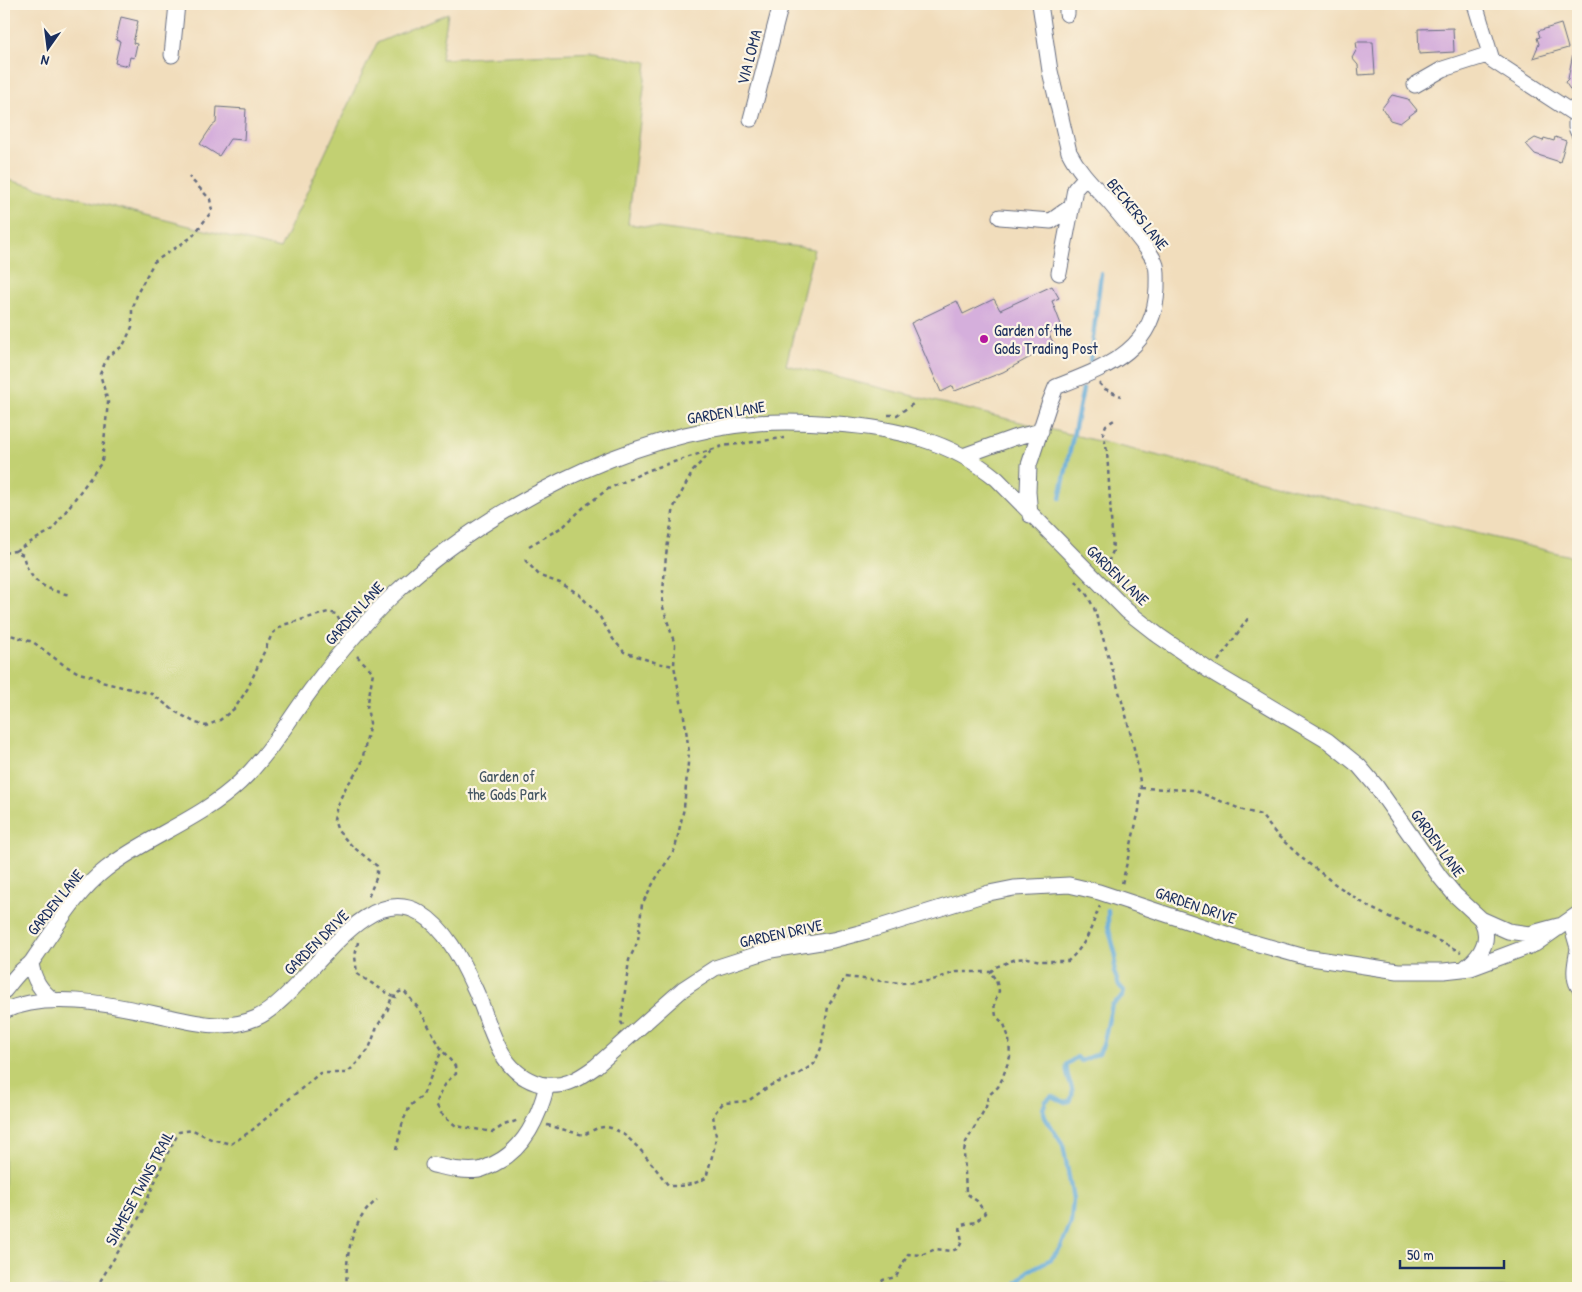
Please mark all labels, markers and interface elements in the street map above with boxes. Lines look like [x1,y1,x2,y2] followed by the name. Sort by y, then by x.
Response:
[22,22,72,72] north arrow
[731,27,767,87] street label: VIA LOMA
[38,51,51,71] text: N
[1102,173,1174,255] street label: BECKERS LANE
[994,319,1098,359] place label: Garden of the Gods Trading Post
[978,333,990,345] marker: Garden of the Gods Trading Post
[685,395,767,429] street label: GARDEN LANE
[1082,540,1154,610] street label: GARDEN LANE
[319,576,389,650] street label: GARDEN LANE
[467,765,547,805] park label: Garden of the Gods Park
[1406,805,1470,881] street label: GARDEN LANE
[22,864,88,940] street label: GARDEN LANE
[1153,881,1239,929] street label: GARDEN DRIVE
[278,904,354,980] street label: GARDEN DRIVE
[737,913,825,953] street label: GARDEN DRIVE
[100,1127,178,1249] street label: SIAMESE TWINS TRAIL
[1400,1237,1503,1269] scale bar
[1407,1244,1434,1265] text: 50 m

